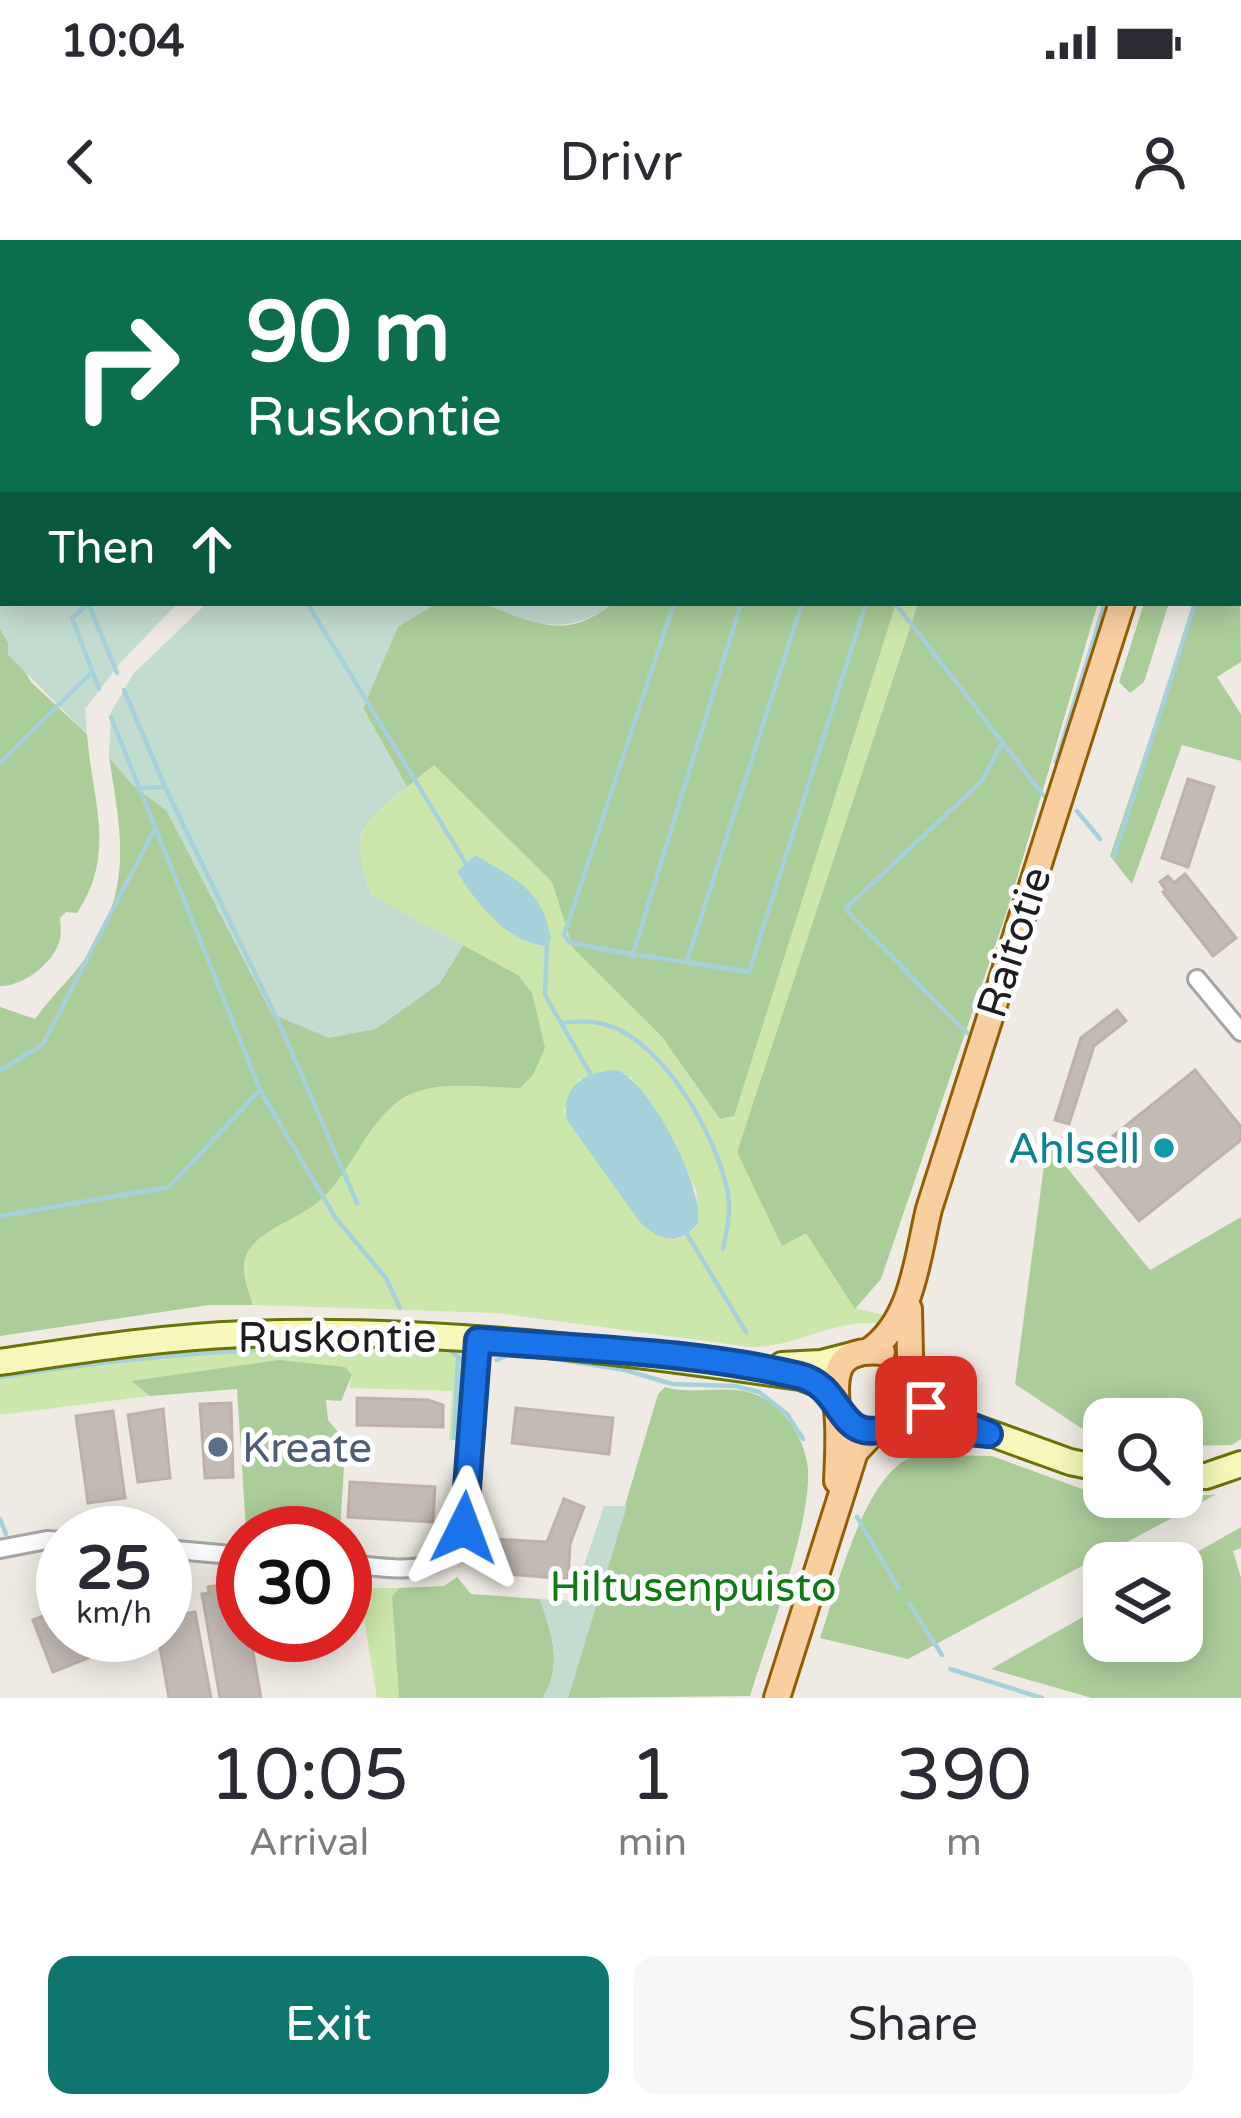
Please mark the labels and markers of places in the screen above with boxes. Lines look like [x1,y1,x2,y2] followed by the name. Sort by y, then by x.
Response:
[1008,1124,1140,1175] place label: Ahlsell
[1151,1135,1177,1161] marker: Ahlsell
[875,1356,977,1458] pin
[242,1423,372,1474] place label: Kreate
[205,1434,231,1460] marker: Kreate

